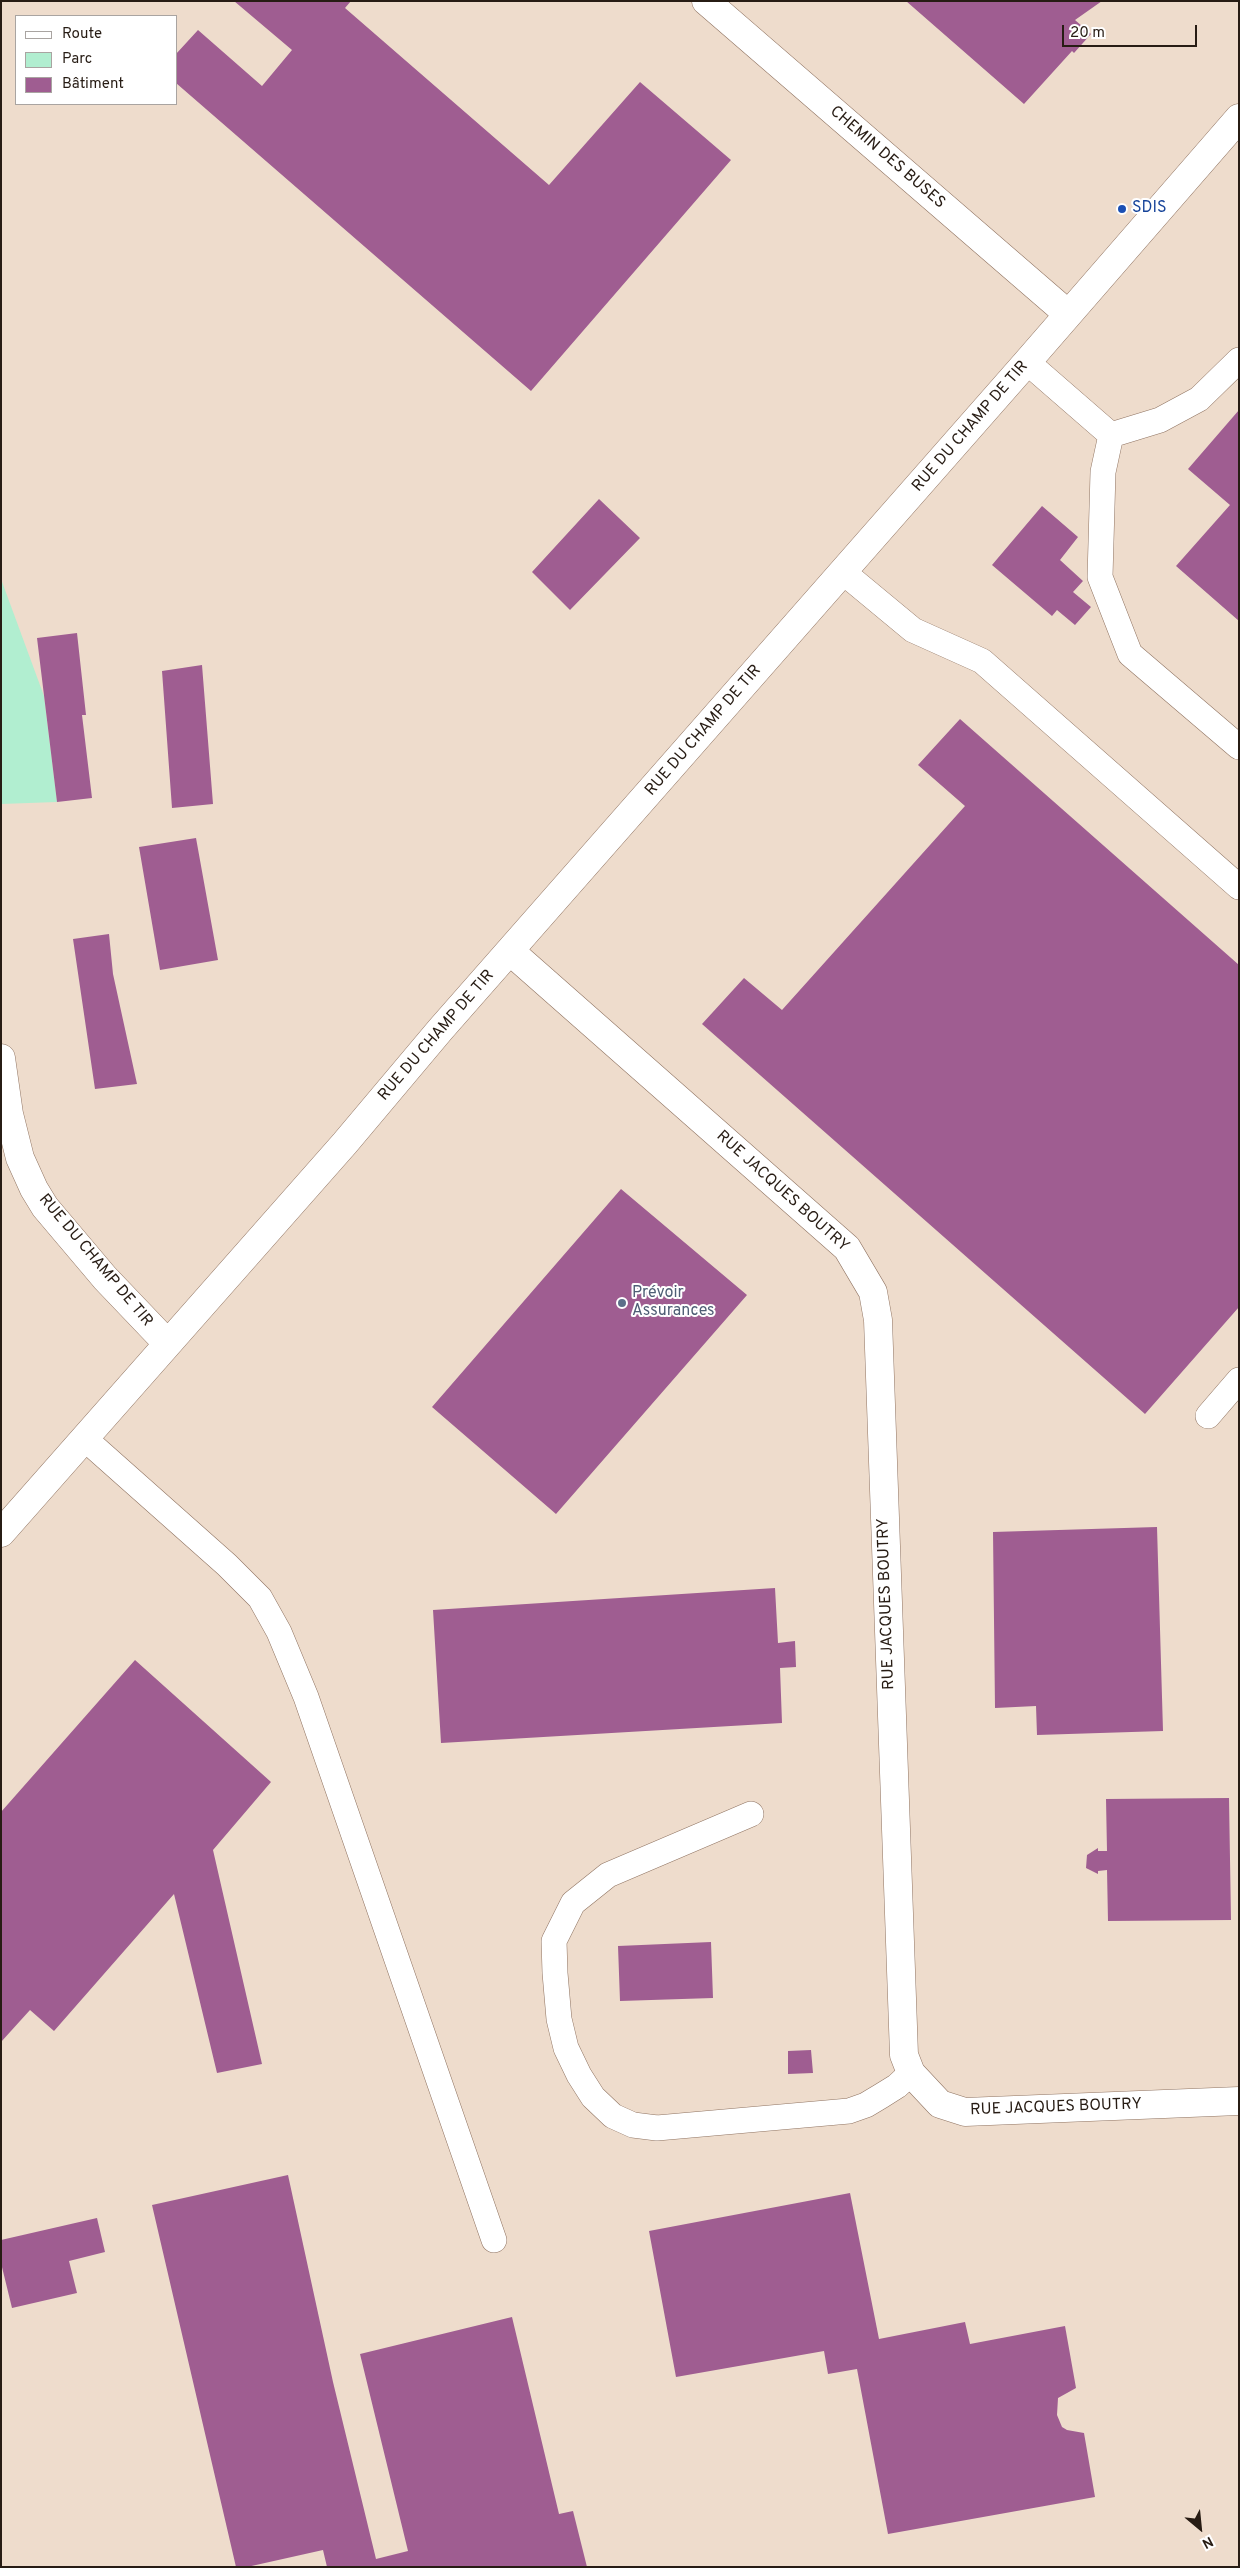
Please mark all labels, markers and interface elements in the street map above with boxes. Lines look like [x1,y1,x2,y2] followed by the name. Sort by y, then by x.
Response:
[15,15,178,105] legend
[1065,15,1200,47] scale bar
[1070,24,1105,43] text: 20 m
[62,25,102,44] text: Route
[62,50,92,69] text: Parc
[62,75,124,94] text: Bâtiment
[825,103,949,213] street label: CHEMIN DES BUSES
[1132,199,1167,219] place label: SDIS
[1116,203,1128,215] marker: SDIS
[909,358,1033,496] street label: RUE DU CHAMP DE TIR
[642,662,766,800] street label: RUE DU CHAMP DE TIR
[375,967,499,1105] street label: RUE DU CHAMP DE TIR
[712,1127,852,1257] street label: RUE JACQUES BOUTRY
[34,1191,156,1331] street label: RUE DU CHAMP DE TIR
[632,1284,715,1322] place label: Prévoir Assurances
[616,1297,628,1309] marker: Prévoir Assurances
[874,1518,900,1690] street label: RUE JACQUES BOUTRY
[970,2095,1142,2121] street label: RUE JACQUES BOUTRY
[1175,2503,1225,2553] north arrow
[1199,2532,1216,2552] text: N

